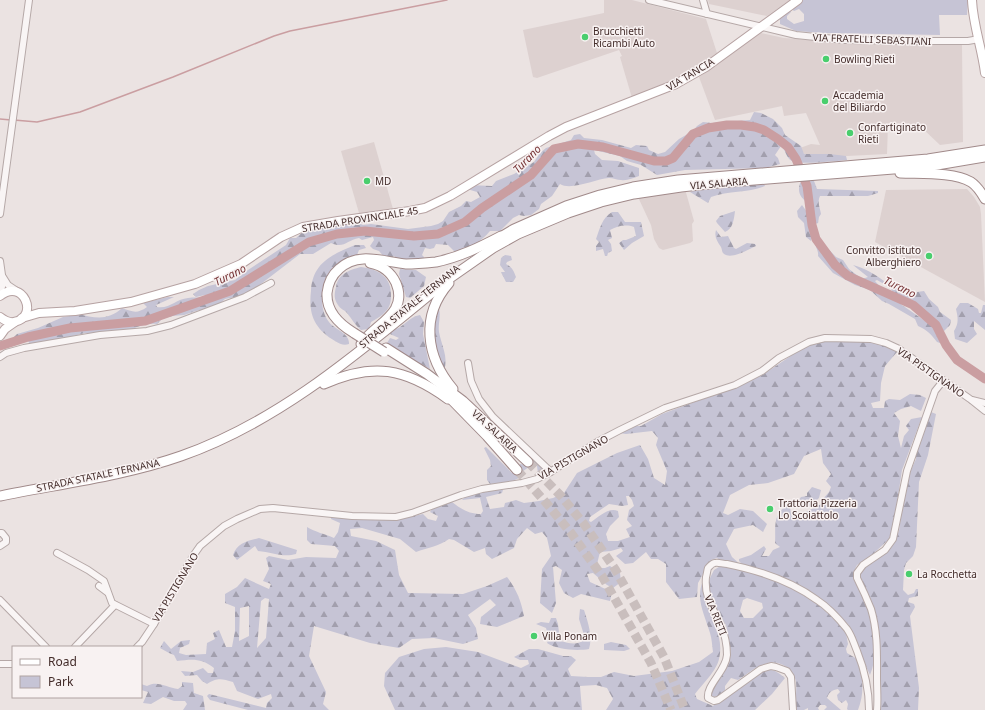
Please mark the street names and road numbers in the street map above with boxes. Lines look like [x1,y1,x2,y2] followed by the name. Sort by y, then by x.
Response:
[812,30,932,48] street label: VIA FRATELLI SEBASTIANI
[664,54,717,94] street label: VIA TANCIA
[690,173,749,192] street label: VIA SALARIA
[301,203,419,235] street label: STRADA PROVINCIALE 45
[356,261,463,351] street label: STRADA STATALE TERNANA
[895,344,967,400] street label: VIA PISTIGNANO
[469,406,521,456] street label: VIA SALARIA
[535,431,611,483] street label: VIA PISTIGNANO
[35,455,162,495] street label: STRADA STATALE TERNANA
[149,549,201,624] street label: VIA PISTIGNANO
[702,593,730,637] street label: VIA RIETI

